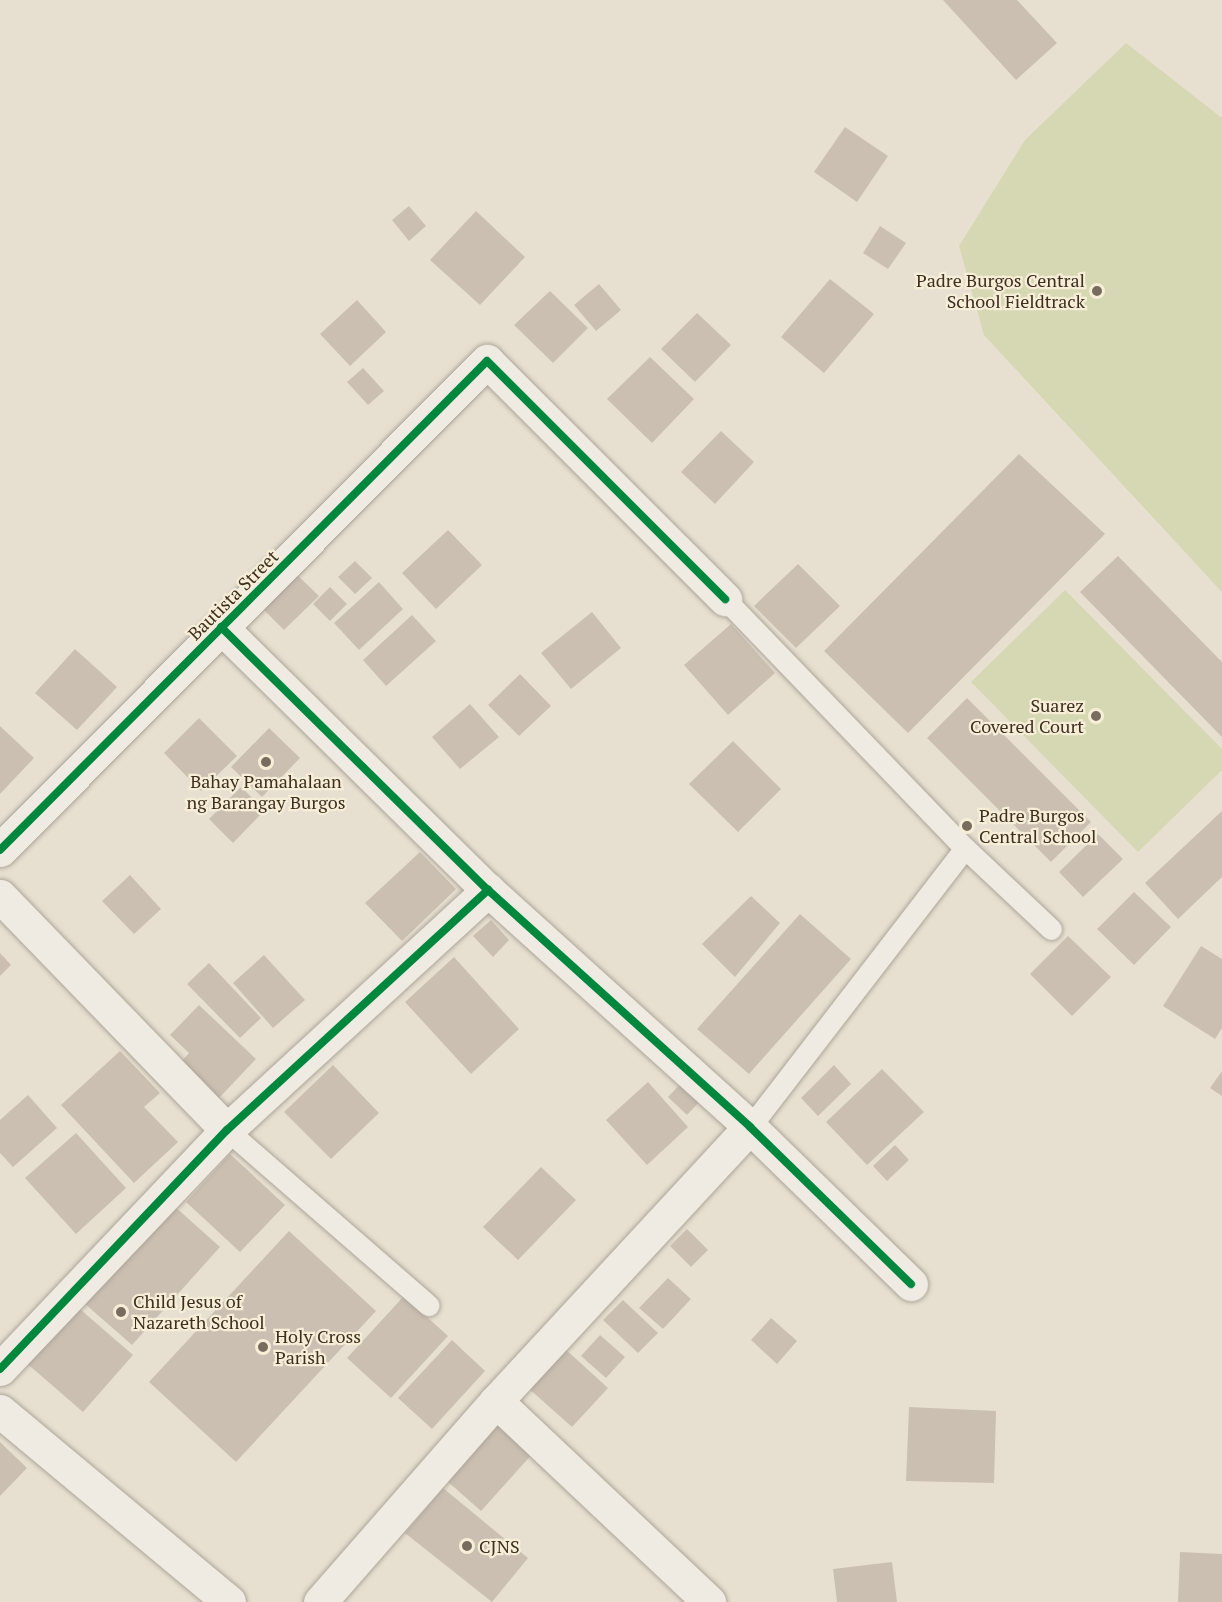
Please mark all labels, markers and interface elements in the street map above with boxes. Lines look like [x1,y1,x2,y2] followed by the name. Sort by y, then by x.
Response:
[916,270,1085,312] place label: Padre Burgos Central School Fieldtrack
[1090,284,1104,298] marker: Padre Burgos Central School Fieldtrack
[183,545,283,645] street label: Bautista Street
[970,695,1084,738] place label: Suarez Covered Court
[1089,709,1103,723] marker: Suarez Covered Court
[259,755,273,769] marker: Bahay Pamahalaan ng Barangay Burgos
[187,771,345,814] place label: Bahay Pamahalaan ng Barangay Burgos
[979,805,1096,848] place label: Padre Burgos Central School
[960,819,974,833] marker: Padre Burgos Central School
[133,1291,265,1334] place label: Child Jesus of Nazareth School
[114,1305,128,1319] marker: Child Jesus of Nazareth School
[275,1326,361,1368] place label: Holy Cross Parish
[256,1340,270,1354] marker: Holy Cross Parish
[479,1535,520,1557] place label: CJNS
[460,1539,474,1553] marker: CJNS

